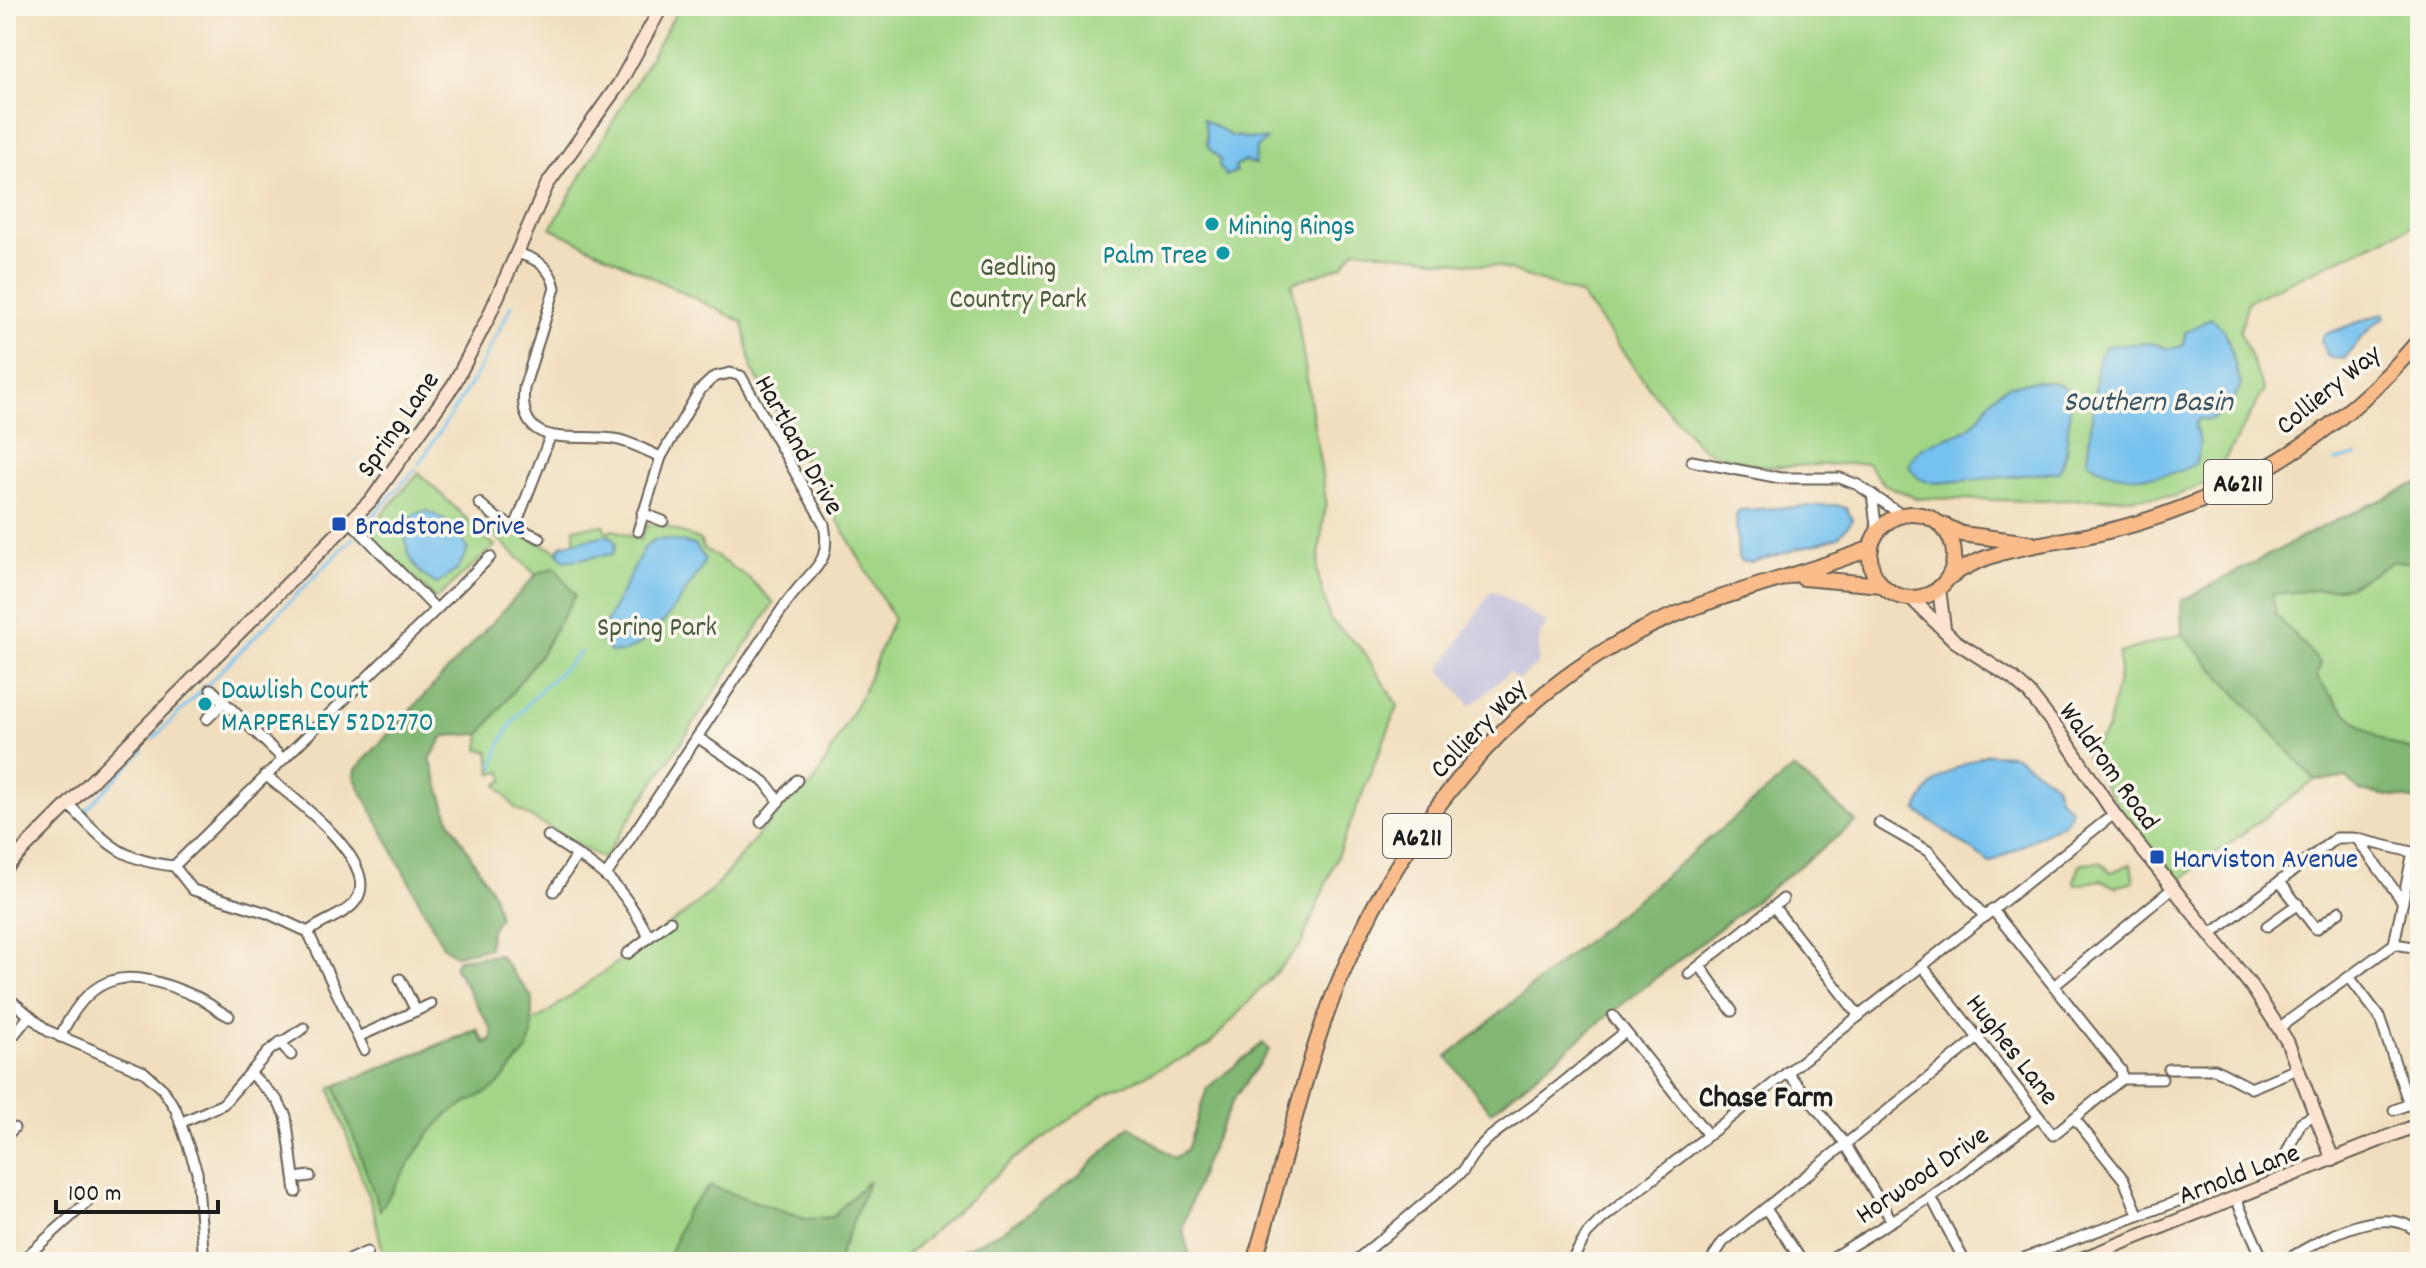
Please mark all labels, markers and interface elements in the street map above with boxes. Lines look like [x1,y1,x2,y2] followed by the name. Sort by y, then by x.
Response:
[1228,209,1355,249] place label: Mining Rings
[1203,215,1221,233] marker: Mining Rings
[1103,238,1207,278] place label: Palm Tree
[1214,244,1232,262] marker: Palm Tree
[949,250,1087,322] park label: Gedling Country Park
[2269,336,2392,447] street label: Colliery Way
[349,364,452,487] street label: Spring Lane
[742,369,852,524] street label: Hartland Drive
[2063,383,2234,426] water label: Southern Basin
[2204,460,2272,504] road number: A6211
[355,509,525,549] place label: Bradstone Drive
[330,515,348,533] marker: Bradstone Drive
[597,610,717,650] park label: Spring Park
[1423,671,1539,790] street label: Colliery Way
[221,673,434,745] place label: Dawlish Court MAPPERLEY 52D2770
[196,695,214,713] marker: Dawlish Court MAPPERLEY 52D2770
[2047,696,2167,840] street label: Waldrom Road
[1383,814,1451,858] road number: A6211
[2173,842,2358,882] place label: Harviston Avenue
[2148,848,2166,866] marker: Harviston Avenue
[1954,987,2066,1115] street label: Hughes Lane
[1699,1079,1833,1122] district label: Chase Farm
[1849,1118,1999,1237] street label: Horwood Drive
[2173,1135,2306,1218] street label: Arnold Lane
[56,1164,218,1214] scale bar
[68,1178,121,1212] text: 100 m

